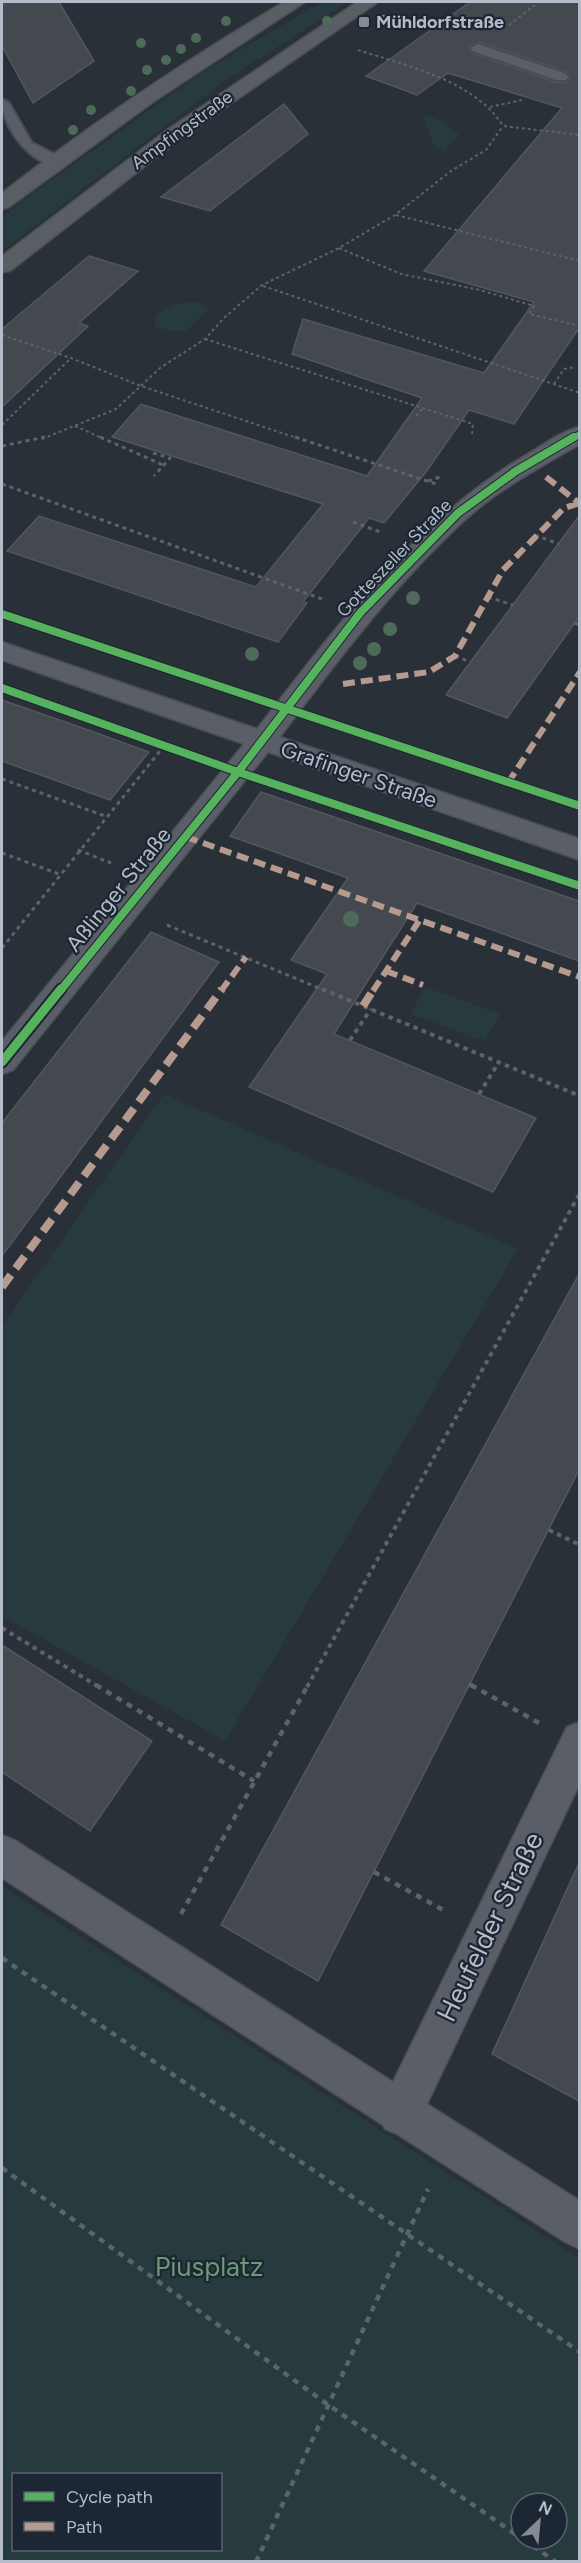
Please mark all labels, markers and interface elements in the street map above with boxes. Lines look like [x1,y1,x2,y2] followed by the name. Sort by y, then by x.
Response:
[376,11,504,33] place label: Mühldorfstraße
[357,15,371,29] marker: Mühldorfstraße
[127,86,237,174] street label: Ampfingstraße
[332,494,456,622] street label: Gotteszeller Straße
[277,735,441,814] street label: Grafinger Straße
[60,822,177,957] street label: Aßlinger Straße
[429,1827,550,2027] street label: Heufelder Straße
[155,2250,263,2283] park label: Piusplatz
[12,2473,222,2551] legend
[66,2486,153,2508] text: Cycle path
[509,2491,569,2551] north arrow
[536,2497,555,2519] text: N
[66,2516,102,2538] text: Path

